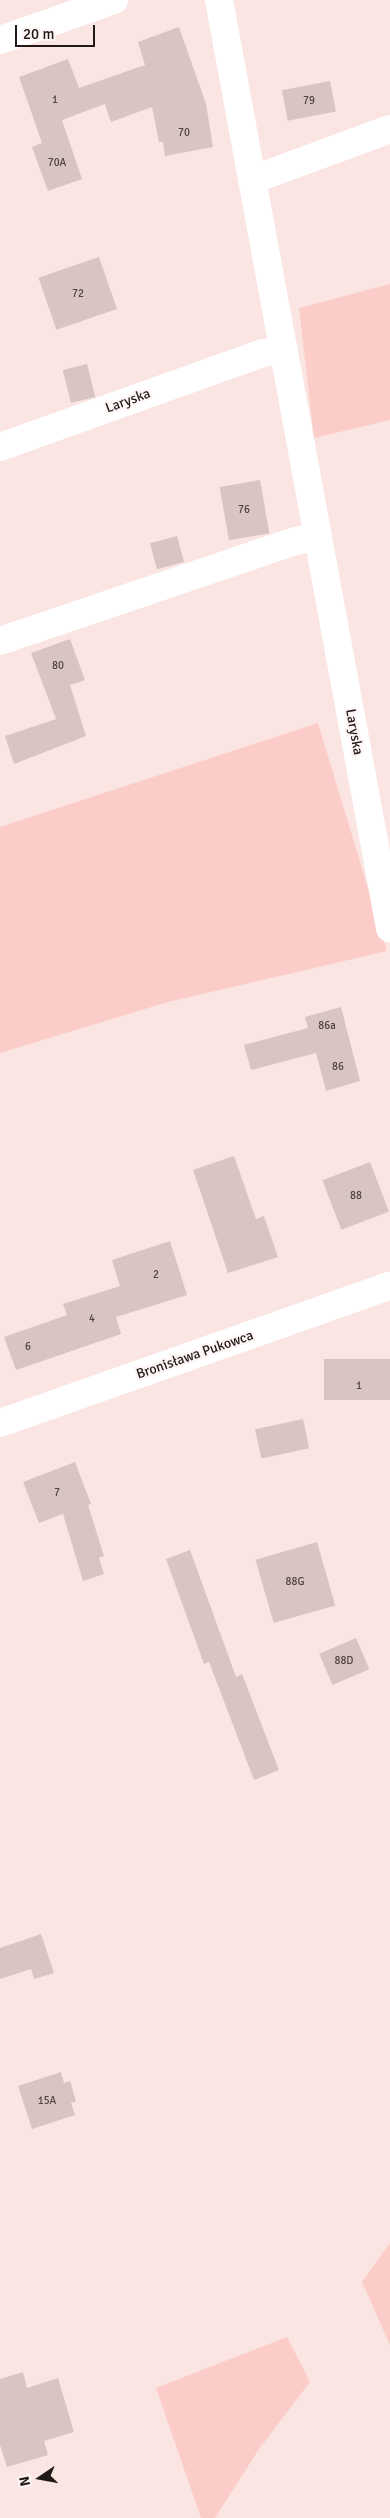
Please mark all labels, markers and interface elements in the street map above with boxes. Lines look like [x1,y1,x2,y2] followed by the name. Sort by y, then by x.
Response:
[18,15,98,47] scale bar
[23,25,54,43] text: 20 m
[52,93,58,107] house number: 1
[303,94,315,108] house number: 79
[178,126,190,140] house number: 70
[48,156,66,170] house number: 70A
[72,287,84,301] house number: 72
[103,385,153,417] street label: Laryska
[238,503,250,517] house number: 76
[52,659,64,673] house number: 80
[342,708,366,756] street label: Laryska
[318,1019,336,1033] house number: 86a
[332,1060,344,1074] house number: 86
[350,1189,362,1203] house number: 88
[153,1268,159,1282] house number: 2
[89,1312,95,1326] house number: 4
[134,1327,256,1383] street label: Bronisława Pukowca
[25,1340,31,1354] house number: 6
[356,1379,362,1393] house number: 1
[54,1486,60,1500] house number: 7
[286,1575,304,1589] house number: 88G
[334,1654,354,1668] house number: 88D
[38,2094,56,2108] house number: 15A
[15,2453,65,2503] north arrow
[16,2475,34,2488] text: N

